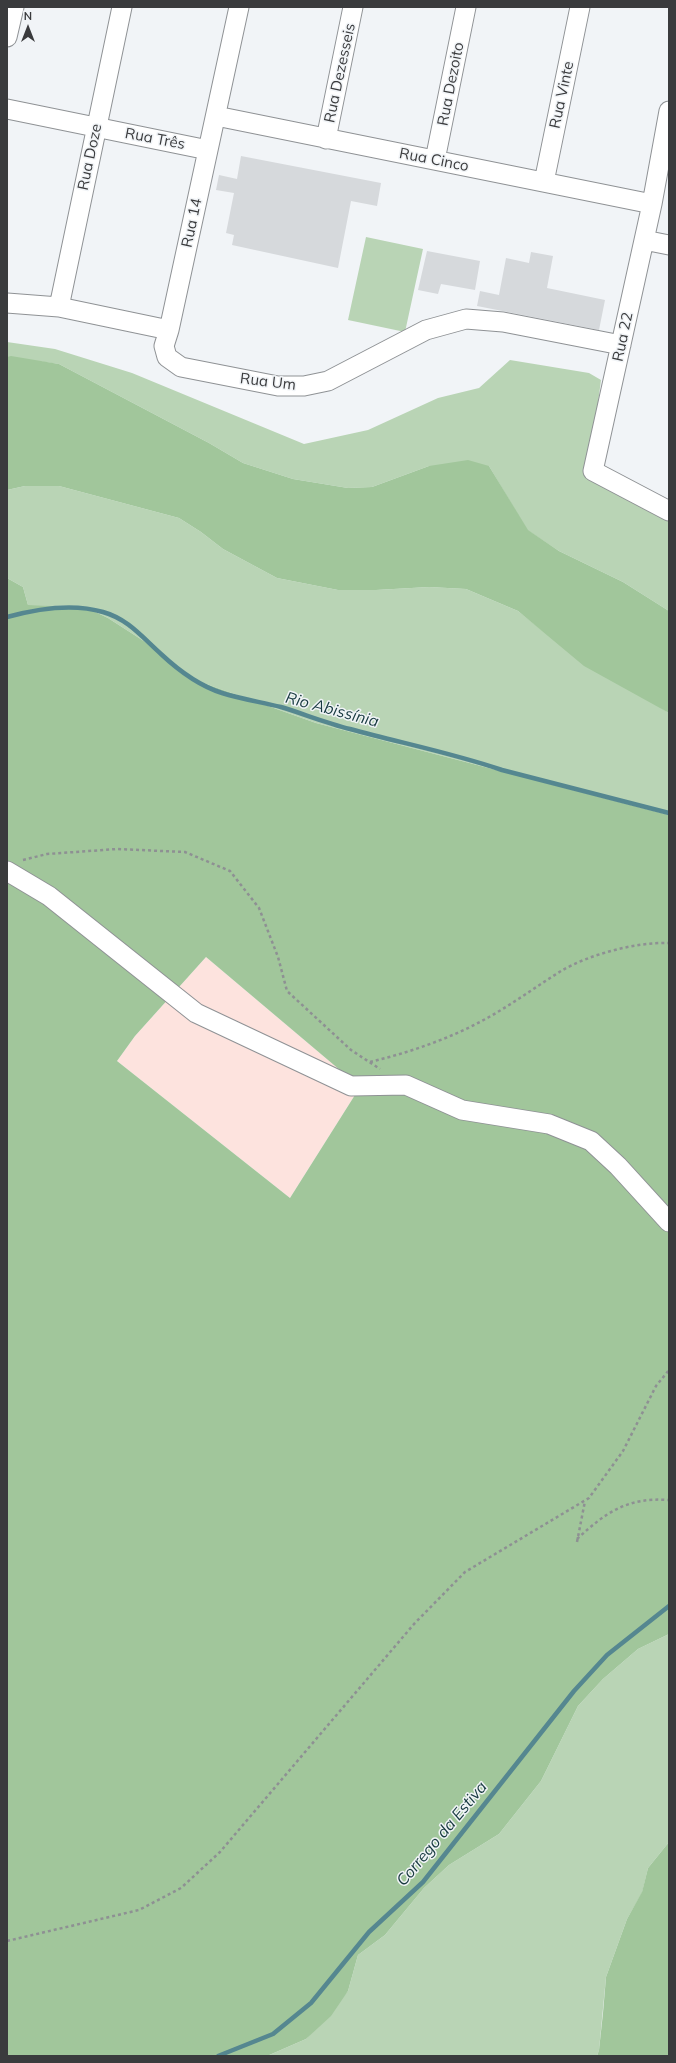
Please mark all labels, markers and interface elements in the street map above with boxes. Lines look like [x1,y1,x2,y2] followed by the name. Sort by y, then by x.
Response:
[8,8,48,48] north arrow
[24,9,32,23] text: N
[321,22,359,124] street label: Rua Dezesseis
[434,41,468,127] street label: Rua Dezoito
[546,60,578,130] street label: Rua Vinte
[74,122,106,192] street label: Rua Doze
[123,124,187,154] street label: Rua Três
[398,144,470,176] street label: Rua Cinco
[178,197,206,249] street label: Rua 14
[609,311,637,363] street label: Rua 22
[239,370,297,394] street label: Rua Um
[283,688,381,732] water label: Rio Abissínia
[393,1778,491,1890] water label: Corrego da Estiva

